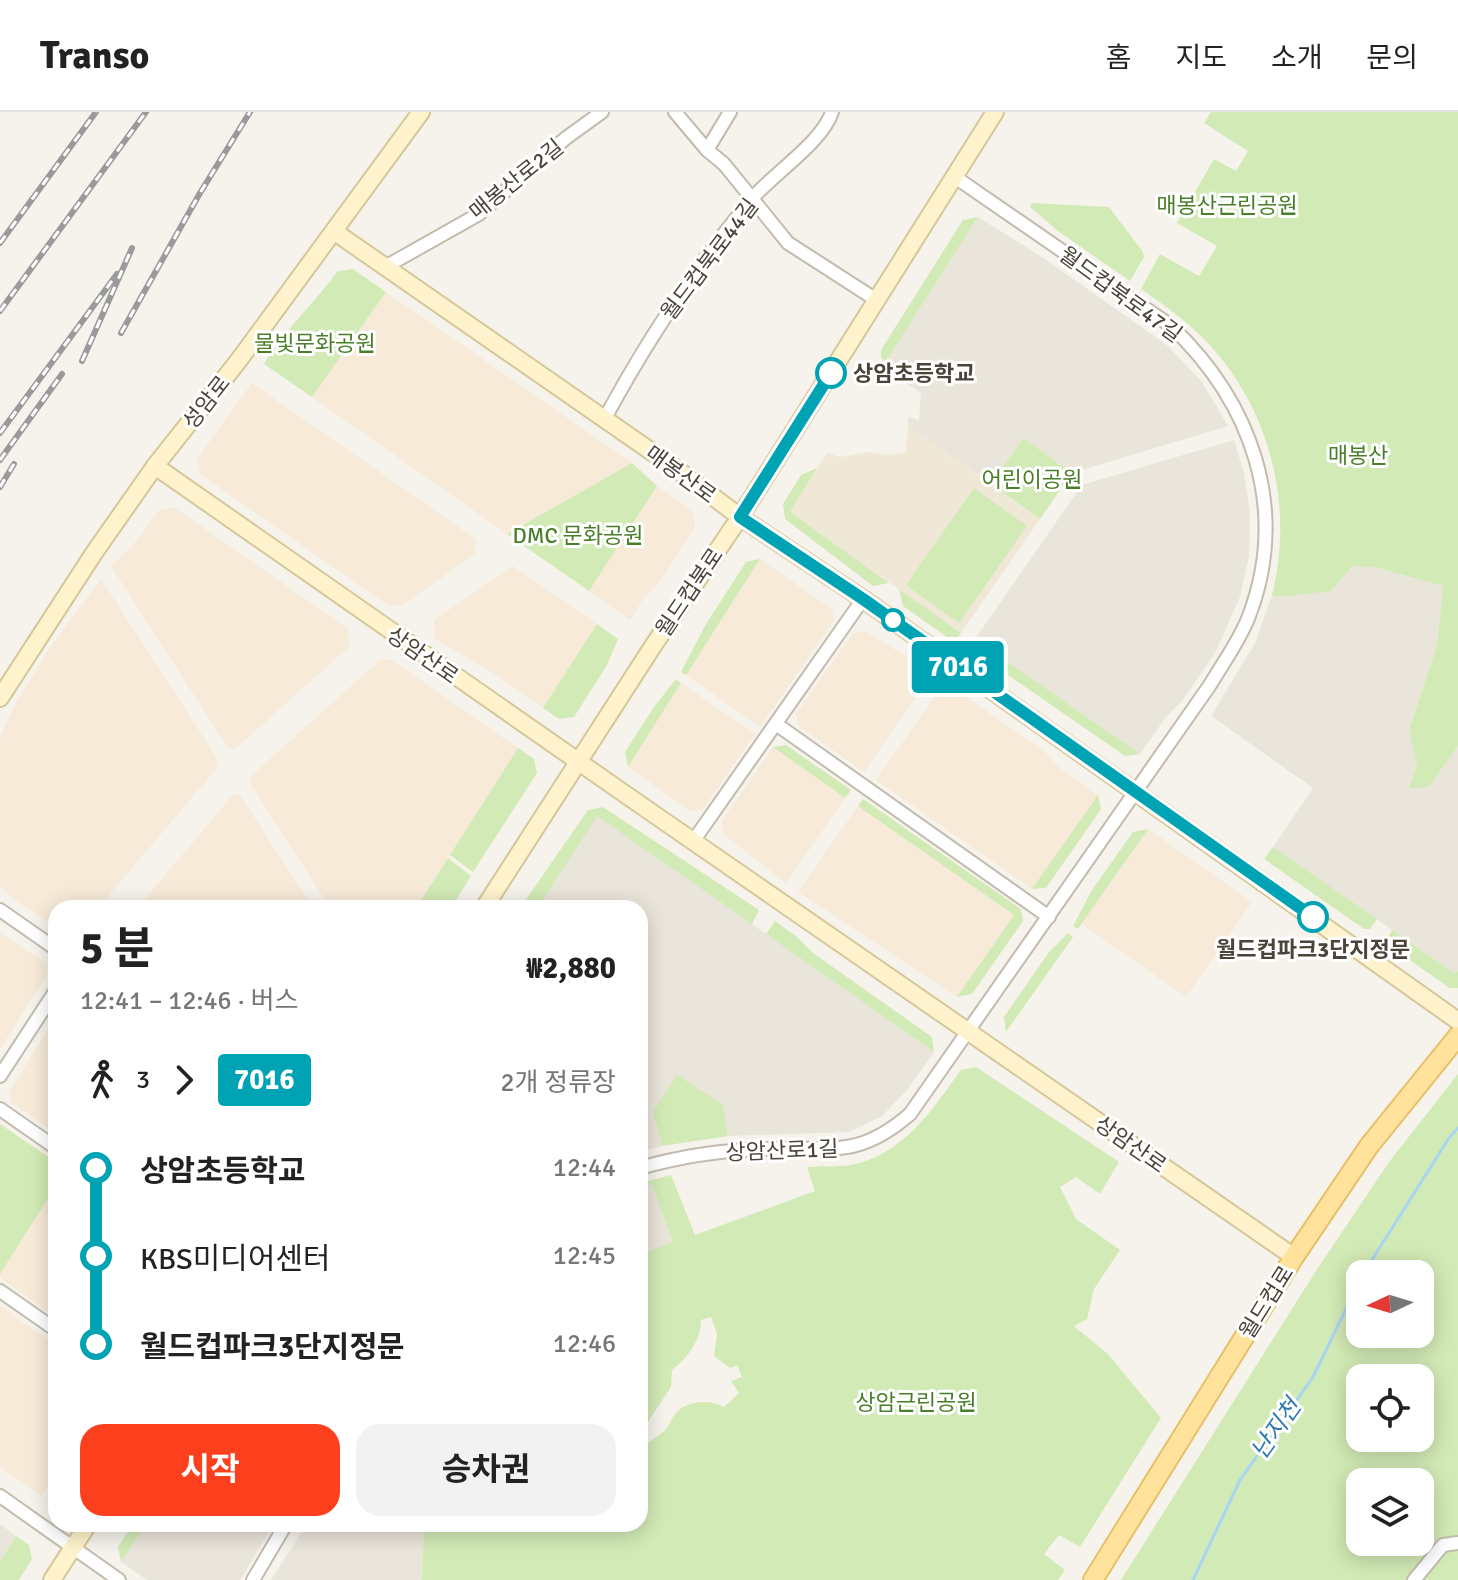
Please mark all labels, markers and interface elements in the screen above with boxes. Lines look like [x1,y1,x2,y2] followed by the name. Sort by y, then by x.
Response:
[40,32,149,79] text: Transo
[1106,41,1131,75] text: 홈
[1175,41,1227,75] text: 지도
[1271,41,1322,75] text: 소개
[1366,41,1418,75] text: 문의
[464,133,569,225] street label: 매봉산로2길
[1156,192,1298,219] park label: 매봉산근린공원
[655,193,764,325] street label: 월드컵북로44길
[1054,241,1187,348] street label: 월드컵북로47길
[254,330,376,357] park label: 물빛문화공원
[816,358,846,388] marker: 상암초등학교
[853,360,974,387] place label: 상암초등학교
[177,370,236,435] street label: 성암로
[640,440,721,509] street label: 매봉산로
[1328,442,1388,469] park label: 매봉산
[981,466,1083,493] park label: 어린이공원
[512,522,644,549] park label: DMC 문화공원
[650,543,729,642] street label: 월드컵북로
[882,609,904,631] unlabelled marker
[382,621,464,690] street label: 상암산로
[902,641,1014,693] line badge: 7016
[928,650,988,684] text: 7016
[1298,902,1328,932] marker: 월드컵파크3단지정문
[80,922,154,976] text: 5 분
[1216,936,1410,963] place label: 월드컵파크3단지정문
[526,950,616,987] text: ₩2,880
[80,985,299,1017] text: 12:41 – 12:46 · 버스
[80,1058,124,1102] icon: walk
[162,1058,206,1102] icon: forward
[234,1063,295,1097] text: 7016
[136,1064,150,1096] text: 3
[501,1067,616,1099] text: 2개 정류장
[1090,1110,1172,1179] street label: 상암산로
[725,1135,839,1166] street label: 상암산로1길
[553,1152,616,1184] text: 12:44
[140,1153,306,1190] text: 상암초등학교
[553,1240,616,1272] text: 12:45
[140,1241,331,1278] text: KBS미디어센터
[1346,1260,1434,1348] north arrow
[1346,1260,1434,1556] map controls
[1234,1261,1299,1344] street label: 월드컵로
[553,1328,616,1360] text: 12:46
[140,1329,405,1366] text: 월드컵파크3단지정문
[1346,1364,1434,1452] button: locate
[855,1389,977,1416] park label: 상암근린공원
[1245,1391,1309,1465] water label: 난지천
[80,1424,340,1516] button: 시작
[356,1424,616,1516] button: 승차권
[1346,1468,1434,1556] button: layers

